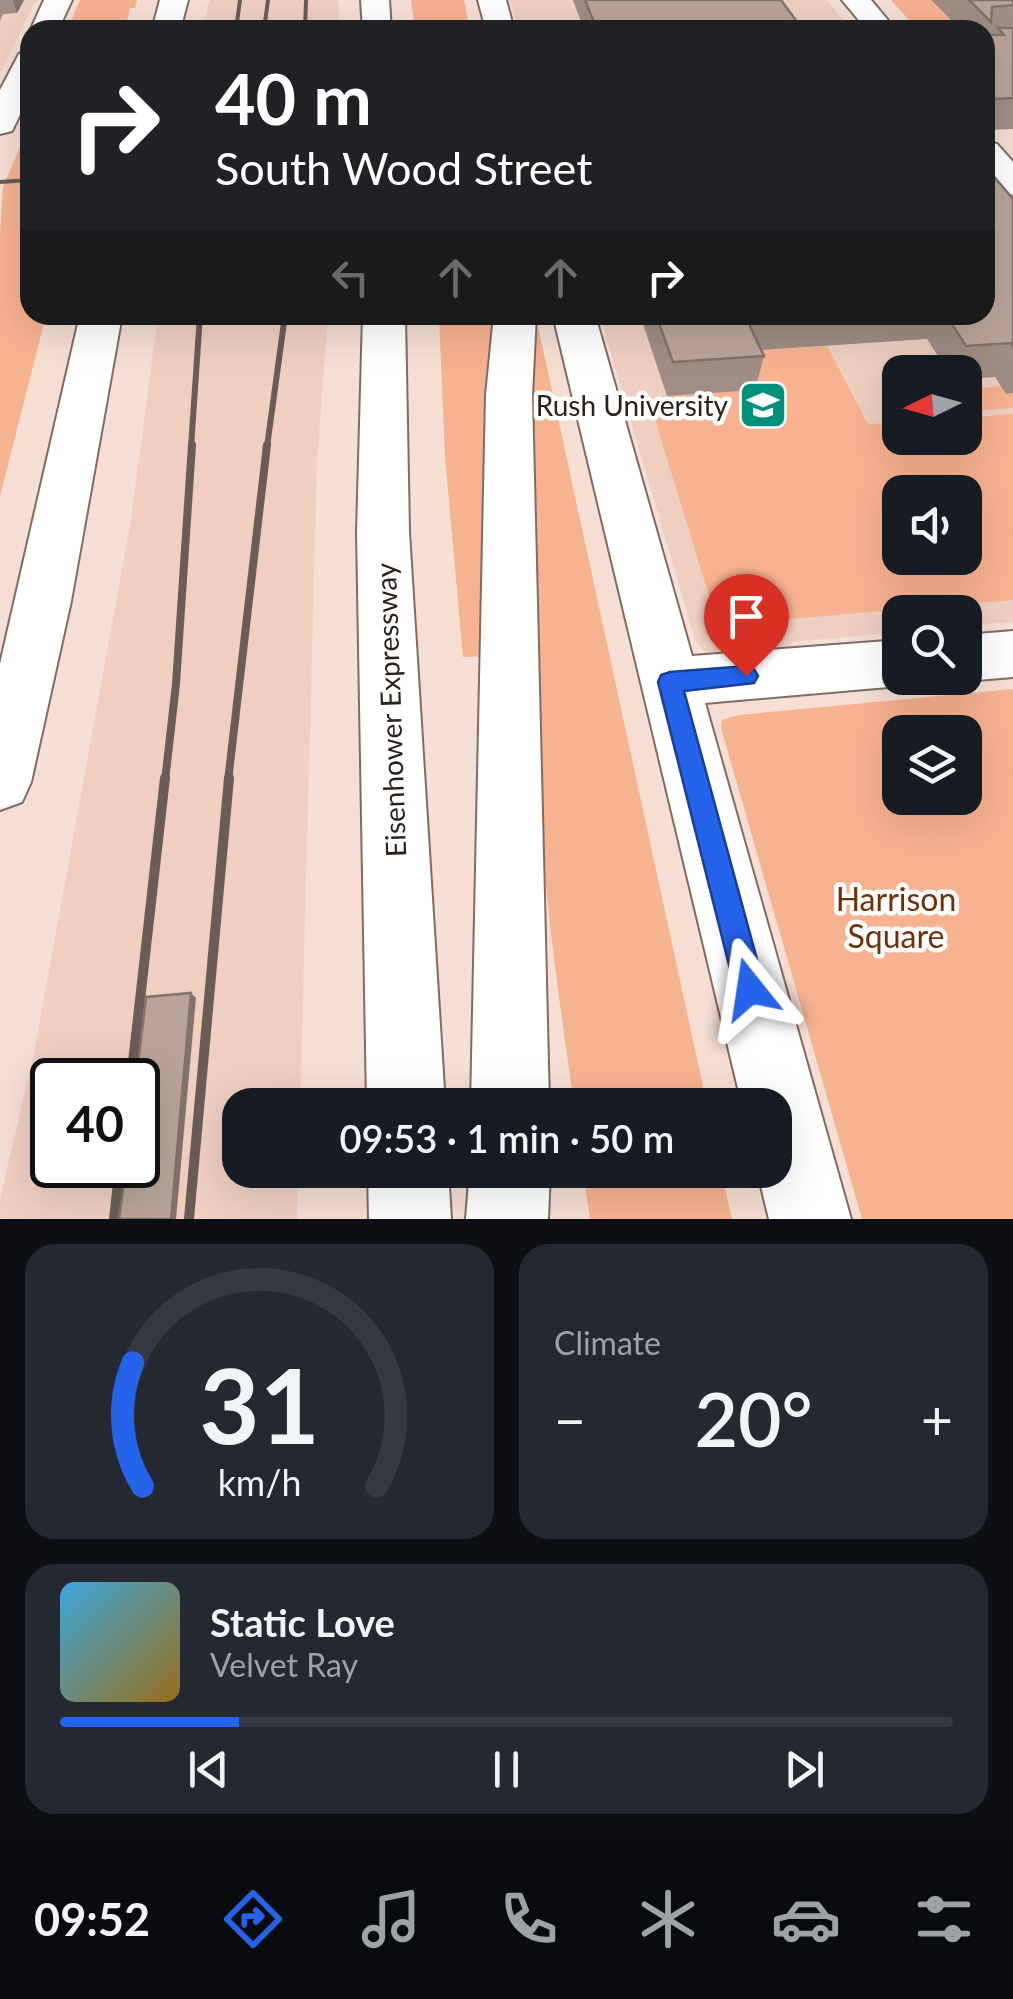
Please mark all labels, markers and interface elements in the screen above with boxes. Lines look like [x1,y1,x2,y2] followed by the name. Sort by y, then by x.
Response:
[215,56,372,140] text: 40 m
[50,60,180,190] icon: right
[215,141,592,195] text: South Wood Street
[323,250,378,305] icon: left
[428,250,483,305] icon: ahead
[533,250,588,305] icon: ahead
[638,250,693,305] icon: right
[882,355,982,455] north arrow
[882,355,982,815] map controls
[737,379,789,431] school or university icon: Rush University
[536,388,729,422] place label: Rush University
[882,475,982,575] button: sound
[368,562,412,858] street label: Eisenhower Expressway
[704,574,789,677] pin
[719,589,774,644] icon: arrive
[882,595,982,695] button: search
[882,715,982,815] button: layers
[836,879,956,955] park label: Harrison Square
[698,937,802,1041] position arrow
[30,1058,160,1188] speed limit sign: 40
[340,1115,674,1161] text: 09:53 · 1 min · 50 m
[554,1323,661,1362] text: Climate
[199,1341,320,1466] text: 31
[694,1373,813,1463] text: 20°
[554,1386,586,1452] text: −
[921,1386,953,1452] text: +
[218,1461,301,1504] text: km/h
[210,1599,395,1645] text: Static Love
[210,1645,358,1684] text: Velvet Ray
[181,1742,236,1797] icon: previous
[479,1742,534,1797] icon: pause
[777,1742,832,1797] icon: next
[218,1884,288,1954] icon: directions
[356,1884,426,1954] icon: music
[494,1884,564,1954] icon: phone
[633,1884,703,1954] icon: climate
[771,1884,841,1954] icon: car
[909,1884,979,1954] icon: filters
[34,1892,150,1946] text: 09:52

